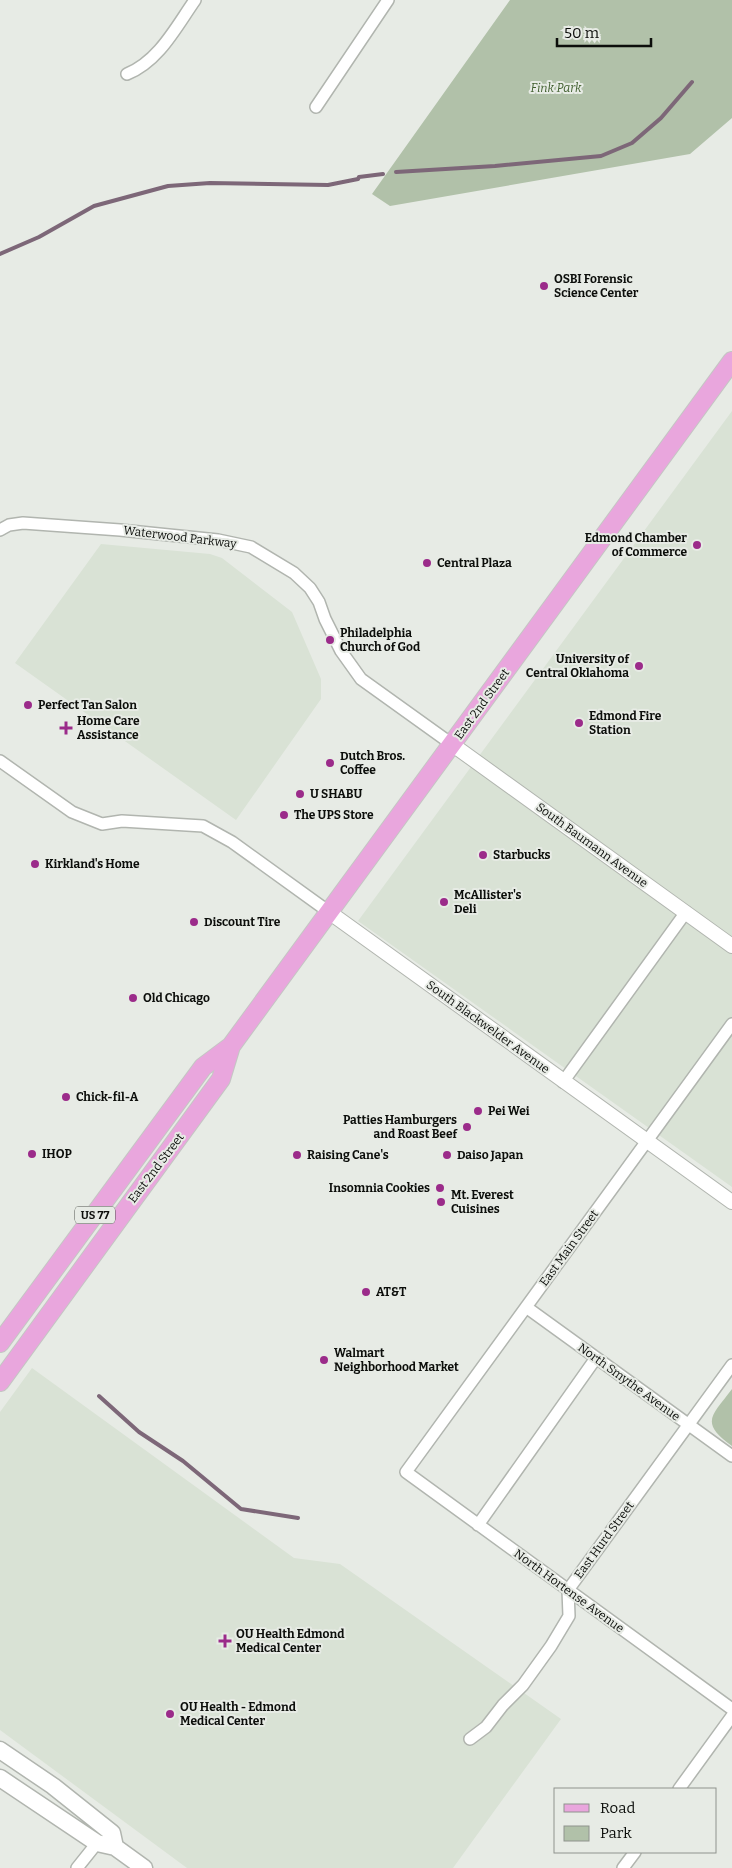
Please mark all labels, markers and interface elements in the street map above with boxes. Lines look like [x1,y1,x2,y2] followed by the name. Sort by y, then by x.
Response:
[557,15,651,47] scale bar
[564,24,600,42] text: 50 m
[530,81,582,95] park label: Fink Park
[554,272,639,300] place label: OSBI Forensic Science Center
[538,280,550,292] marker: OSBI Forensic Science Center
[123,523,238,551] street label: Waterwood Parkway
[585,531,687,559] place label: Edmond Chamber of Commerce
[691,539,703,551] marker: Edmond Chamber of Commerce
[437,556,512,570] place label: Central Plaza
[421,557,433,569] marker: Central Plaza
[340,626,421,654] place label: Philadelphia Church of God
[324,634,336,646] marker: Philadelphia Church of God
[526,652,631,680] place label: University of Central Oklahoma
[633,660,645,672] marker: University of Central Oklahoma
[452,665,513,742] street label: East 2nd Street
[38,698,137,712] place label: Perfect Tan Salon
[22,699,34,711] marker: Perfect Tan Salon
[589,709,662,737] place label: Edmond Fire Station
[77,714,140,742] place label: Home Care Assistance
[573,717,585,729] marker: Edmond Fire Station
[59,721,73,735] marker: Home Care Assistance
[340,749,405,777] place label: Dutch Bros. Coffee
[324,757,336,769] marker: Dutch Bros. Coffee
[310,787,362,801] place label: U SHABU
[294,788,306,800] marker: U SHABU
[533,800,651,890] street label: South Baumann Avenue
[294,808,374,822] place label: The UPS Store
[278,809,290,821] marker: The UPS Store
[493,848,551,862] place label: Starbucks
[477,849,489,861] marker: Starbucks
[45,857,140,871] place label: Kirkland's Home
[29,858,41,870] marker: Kirkland's Home
[454,888,521,916] place label: McAllister's Deli
[438,896,450,908] marker: McAllister's Deli
[204,915,281,929] place label: Discount Tire
[188,916,200,928] marker: Discount Tire
[424,978,552,1076] street label: South Blackwelder Avenue
[143,991,210,1005] place label: Old Chicago
[127,992,139,1004] marker: Old Chicago
[76,1090,139,1104] place label: Chick-fil-A
[60,1091,72,1103] marker: Chick-fil-A
[488,1104,530,1118] place label: Pei Wei
[472,1105,484,1117] marker: Pei Wei
[343,1113,459,1141] place label: Patties Hamburgers and Roast Beef
[461,1121,473,1133] marker: Patties Hamburgers and Roast Beef
[125,1130,187,1206] street label: East 2nd Street
[42,1147,73,1161] place label: IHOP
[26,1148,38,1160] marker: IHOP
[307,1148,389,1162] place label: Raising Cane's
[457,1148,524,1162] place label: Daiso Japan
[291,1149,303,1161] marker: Raising Cane's
[441,1149,453,1161] marker: Daiso Japan
[329,1181,430,1195] place label: Insomnia Cookies
[434,1182,446,1194] marker: Insomnia Cookies
[451,1188,514,1216] place label: Mt. Everest Cuisines
[435,1196,447,1208] marker: Mt. Everest Cuisines
[75,1206,115,1224] road number: US 77
[537,1207,602,1289] street label: East Main Street
[376,1285,407,1299] place label: AT&T
[360,1286,372,1298] marker: AT&T
[575,1340,683,1424] street label: North Smythe Avenue
[334,1346,459,1374] place label: Walmart Neighborhood Market
[318,1354,330,1366] marker: Walmart Neighborhood Market
[571,1498,637,1581] street label: East Hurd Street
[511,1546,627,1636] street label: North Hortense Avenue
[236,1627,345,1655] place label: OU Health Edmond Medical Center
[218,1634,232,1648] marker: OU Health Edmond Medical Center
[180,1700,297,1728] place label: OU Health - Edmond Medical Center
[164,1708,176,1720] marker: OU Health - Edmond Medical Center
[554,1788,717,1853] legend
[600,1799,635,1817] text: Road
[600,1824,632,1842] text: Park

